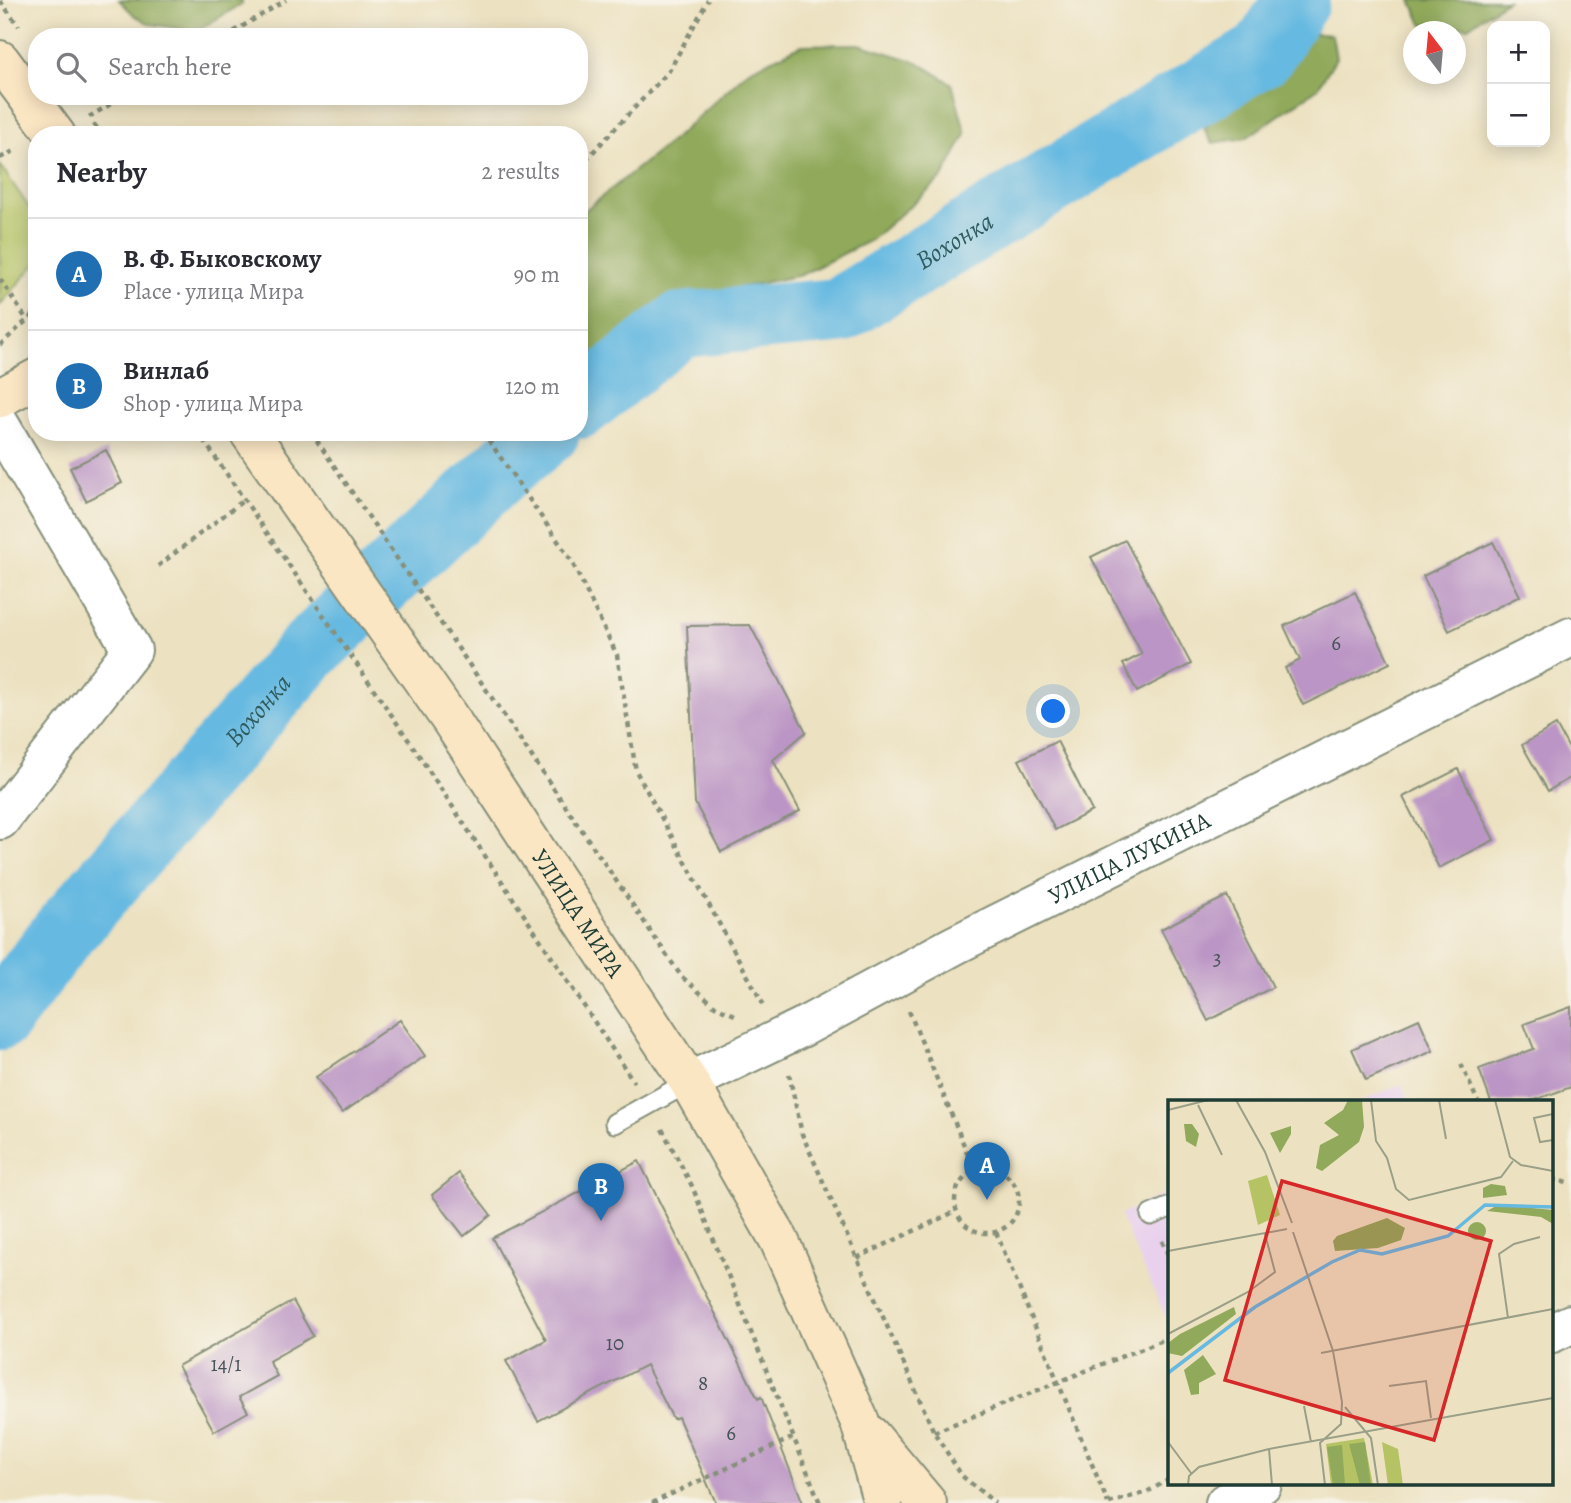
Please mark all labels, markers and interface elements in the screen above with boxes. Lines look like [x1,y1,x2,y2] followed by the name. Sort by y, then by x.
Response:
[1403,21,1466,84] north arrow
[1487,21,1550,147] map controls
[1487,21,1550,84] button: +
[28,28,588,105] search box
[52,48,90,86] icon: search
[108,49,232,84] text: Search here
[1487,84,1550,147] button: −
[56,152,147,192] text: Nearby
[482,156,560,187] text: 2 results
[909,203,1000,278] water label: Вохонка
[123,241,321,276] text: В. Ф. Быковскому
[72,259,86,290] text: A
[514,259,560,290] text: 90 m
[123,276,304,307] text: Place · улица Мира
[123,353,209,388] text: Винлаб
[72,371,86,402] text: B
[505,371,560,402] text: 120 m
[123,388,303,419] text: Shop · улица Мира
[1331,629,1341,657] house number: 6
[216,666,299,754] water label: Вохонка
[1036,694,1070,728] your location
[1043,804,1216,912] street label: УЛИЦА ЛУКИНА
[524,843,632,985] street label: УЛИЦА МИРА
[1213,944,1221,972] house number: 3
[1168,1100,1554,1486] inset map
[964,1142,1010,1200] pin: A
[578,1163,624,1221] pin: B
[606,1329,624,1357] house number: 10
[211,1350,241,1378] house number: 14/1
[698,1369,708,1397] house number: 8
[726,1419,736,1447] house number: 6

